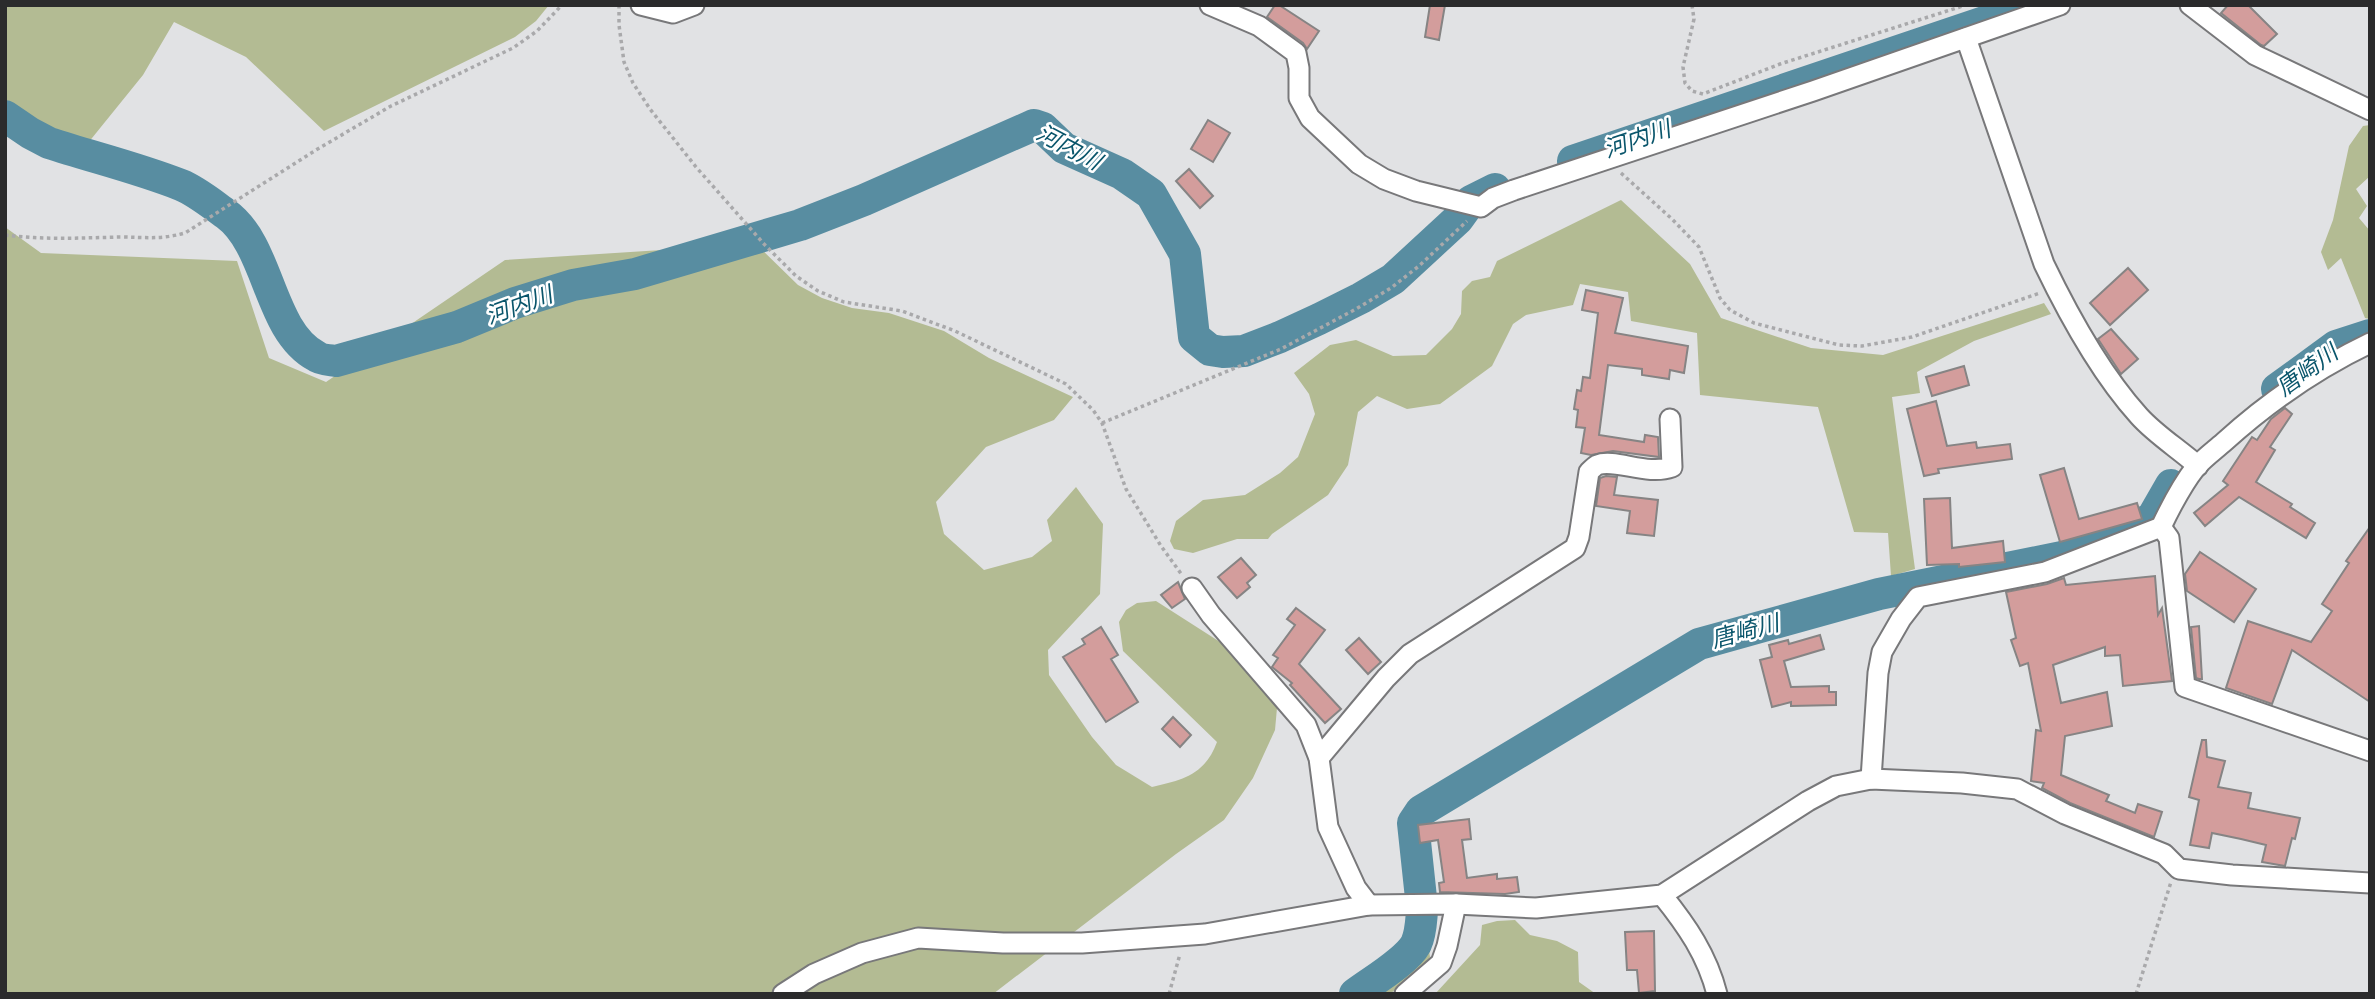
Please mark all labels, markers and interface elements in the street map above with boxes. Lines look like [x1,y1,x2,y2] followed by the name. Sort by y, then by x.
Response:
[1600,114,1677,163] water label: 河内川
[1032,119,1108,176] water label: 河内川
[482,280,559,329] water label: 河内川
[2271,337,2345,401] water label: 唐崎川
[1708,609,1785,652] water label: 唐崎川

